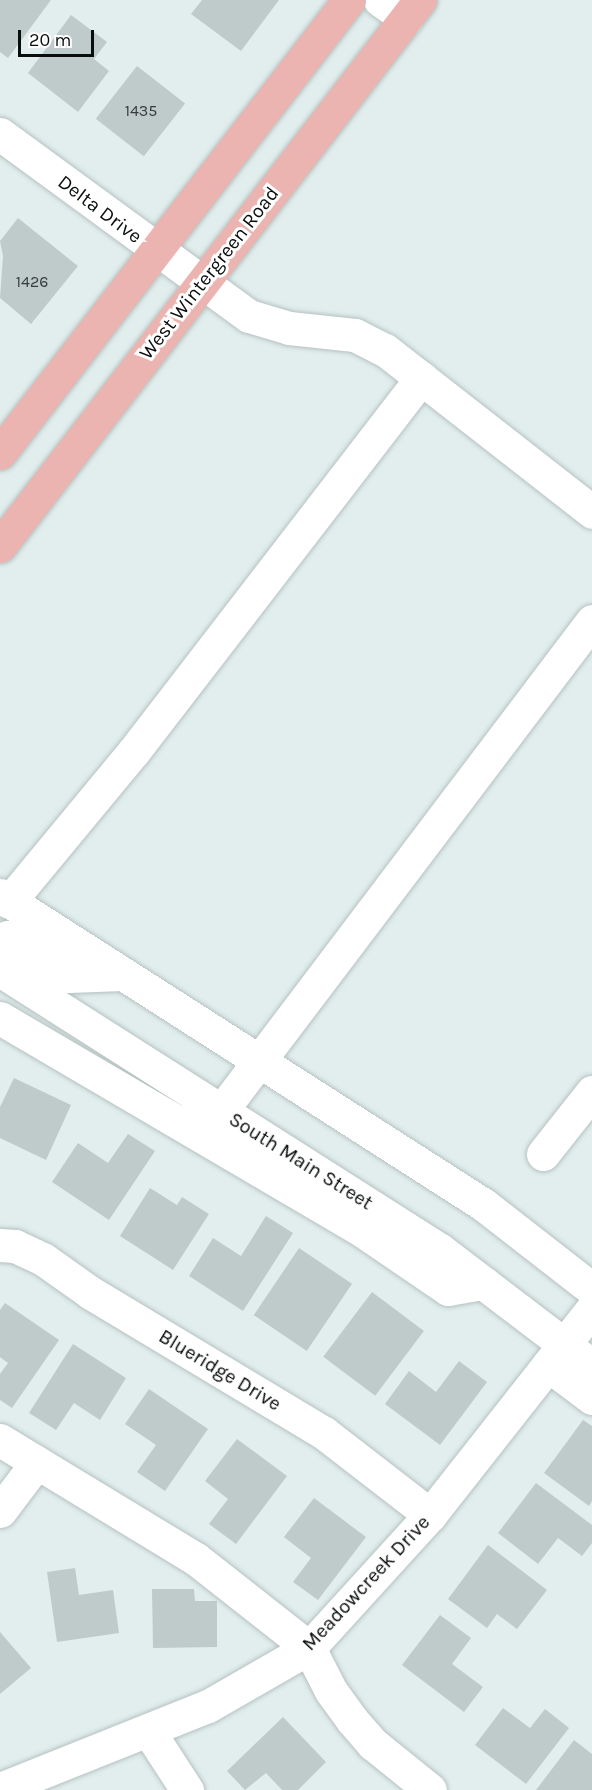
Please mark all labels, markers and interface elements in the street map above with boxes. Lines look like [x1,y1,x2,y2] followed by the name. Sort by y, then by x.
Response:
[21,18,98,56] scale bar
[29,29,71,51] text: 20 m
[125,101,157,121] house number: 1435
[53,170,147,248] street label: Delta Drive
[134,182,284,364] street label: West Wintergreen Road
[16,272,48,292] house number: 1426
[225,1107,377,1215] street label: South Main Street
[154,1324,286,1416] street label: Blueridge Drive
[297,1510,435,1656] street label: Meadowcreek Drive

